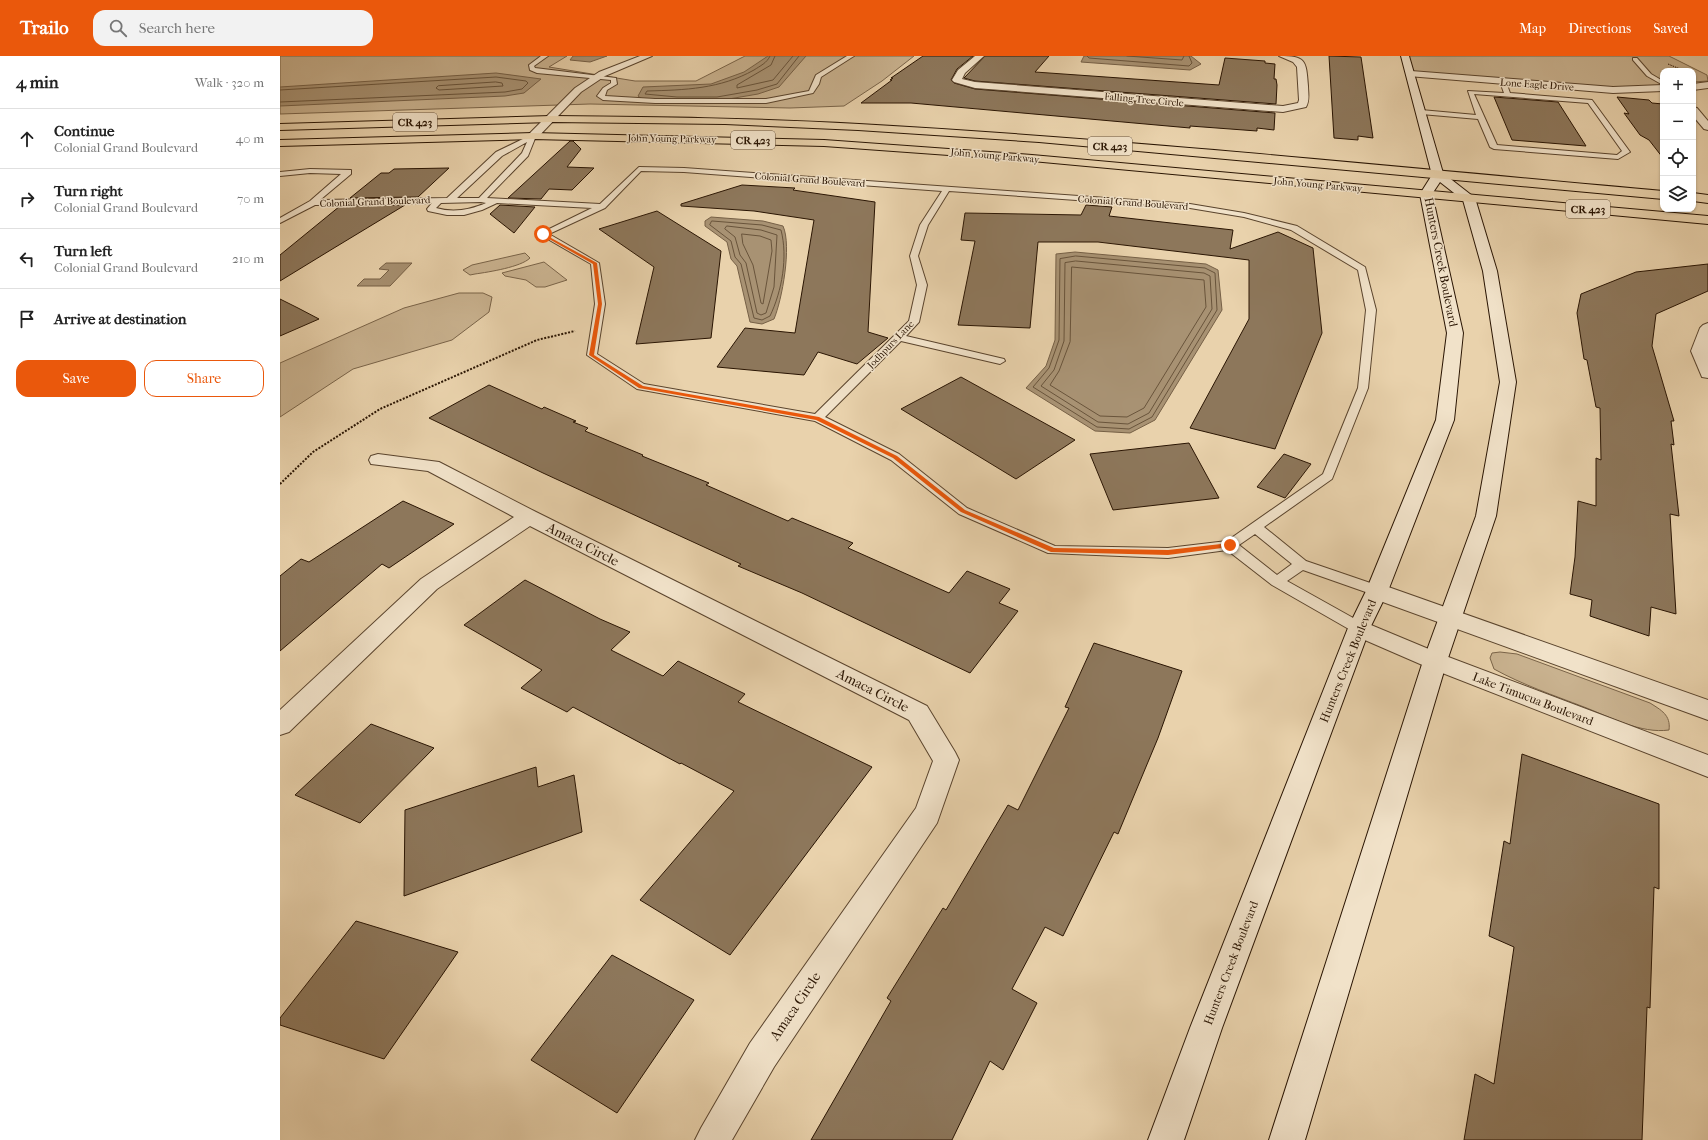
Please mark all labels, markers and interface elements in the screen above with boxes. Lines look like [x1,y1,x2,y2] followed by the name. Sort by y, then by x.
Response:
[93,10,373,46] search box
[20,17,69,39] text: Trailo
[107,17,129,39] icon: search
[139,19,215,37] text: Search here
[1519,20,1546,37] text: Map
[1568,20,1631,37] text: Directions
[1653,20,1688,37] text: Saved
[1660,68,1696,212] map controls
[1660,68,1696,104] button: +
[16,72,59,92] text: 4 min
[195,75,264,90] text: Walk · 320 m
[1499,76,1574,94] street label: Lone Eagle Drive
[1104,91,1184,109] street label: Falling Tree Circle
[1660,104,1696,140] button: −
[393,113,437,131] road number: CR 423
[54,122,114,140] text: Continue
[16,128,38,150] icon: ahead
[236,131,264,146] text: 40 m
[731,131,775,149] road number: CR 423
[626,132,717,146] street label: John Young Parkway
[1088,137,1132,155] road number: CR 423
[54,140,198,155] text: Colonial Grand Boulevard
[1660,140,1696,176] button: locate
[949,146,1040,166] street label: John Young Parkway
[754,170,866,190] street label: Colonial Grand Boulevard
[1272,175,1363,195] street label: John Young Parkway
[1660,176,1696,212] button: layers
[54,182,123,200] text: Turn right
[16,188,38,210] icon: right
[237,191,264,206] text: 70 m
[1077,193,1189,213] street label: Colonial Grand Boulevard
[319,194,431,210] street label: Colonial Grand Boulevard
[1422,196,1461,328] street label: Hunters Creek Boulevard
[54,200,198,215] text: Colonial Grand Boulevard
[1566,200,1610,218] road number: CR 423
[534,225,552,243] route start
[54,242,112,260] text: Turn left
[16,248,38,270] icon: left
[232,251,264,266] text: 210 m
[54,260,198,275] text: Colonial Grand Boulevard
[16,308,38,330] icon: arrive
[54,310,186,328] text: Arrive at destination
[864,318,917,372] street label: Jodhpurs Lane
[16,360,136,397] button: Save
[144,360,264,397] button: Share
[543,518,622,570] street label: Amaca Circle
[1221,536,1239,554] route end
[1317,597,1379,725] street label: Hunters Creek Boulevard
[833,664,912,716] street label: Amaca Circle
[1471,670,1596,729] street label: Lake Timucua Boulevard
[1201,899,1261,1027] street label: Hunters Creek Boulevard
[766,969,825,1045] street label: Amaca Circle

